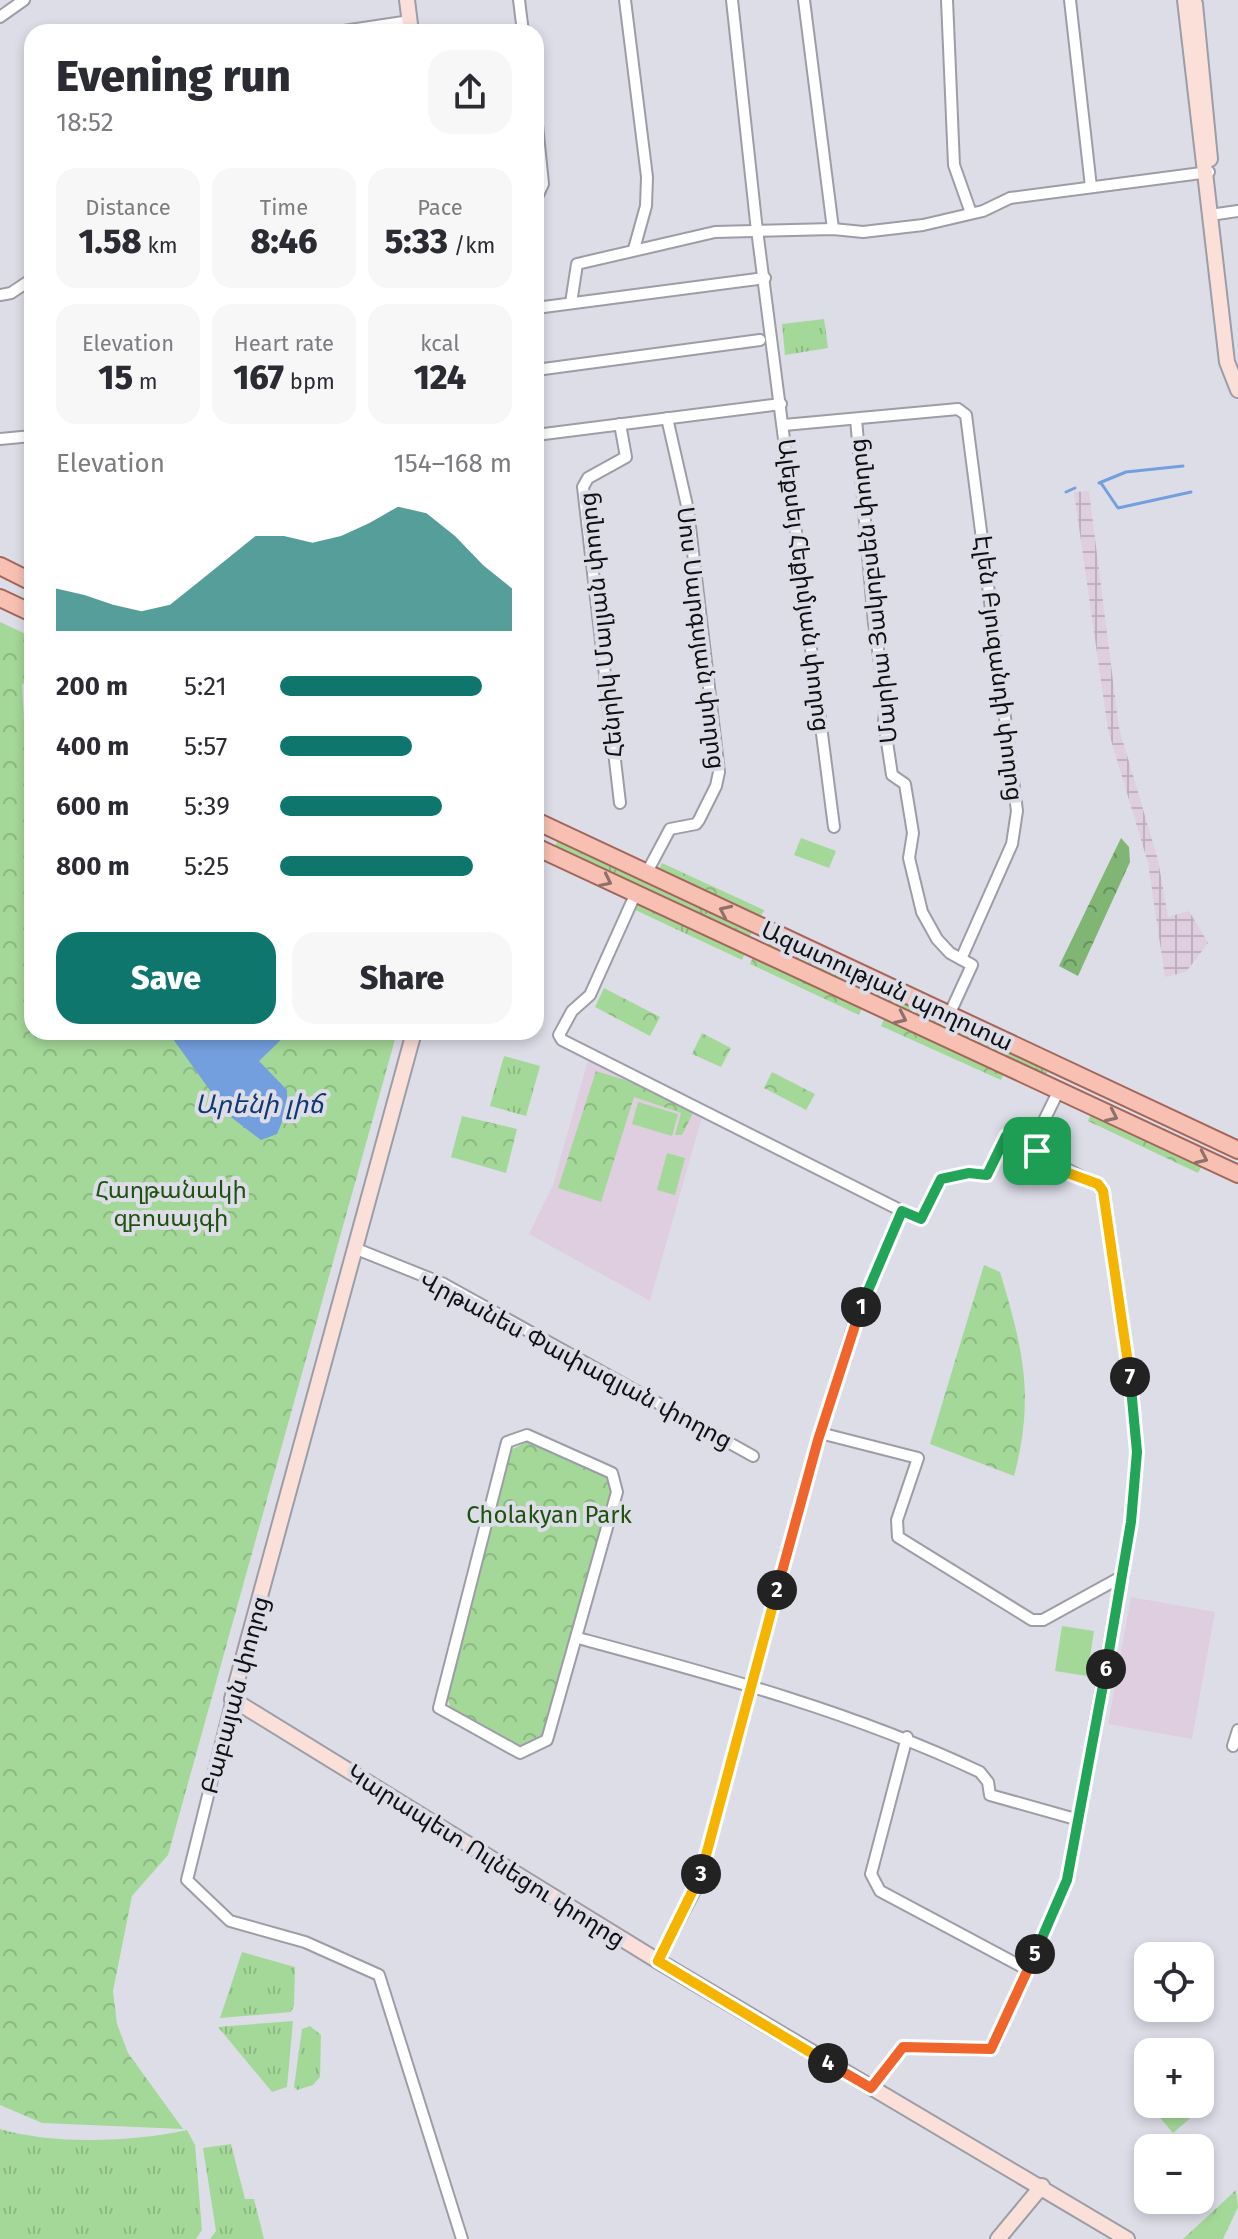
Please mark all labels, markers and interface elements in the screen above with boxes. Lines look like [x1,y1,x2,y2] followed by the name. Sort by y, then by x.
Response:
[56,50,291,103] text: Evening run
[428,50,512,134] button: share
[56,107,114,138] text: 18:52
[85,194,171,221] text: Distance
[260,194,308,221] text: Time
[417,194,463,221] text: Pace
[78,221,142,262] text: 1.58
[250,221,318,262] text: 8:46
[385,221,448,262] text: 5:33
[142,232,178,259] text: km
[448,232,495,259] text: /km
[82,330,174,357] text: Elevation
[234,330,334,357] text: Heart rate
[420,330,460,357] text: kcal
[98,357,133,398] text: 15
[233,357,284,398] text: 167
[414,357,466,398] text: 124
[133,368,158,395] text: m
[284,368,335,395] text: bpm
[772,437,836,733] street label: Ալեքսեյ Հեքիմյան փողոց
[843,437,903,745] street label: Մարիա Յակոբսեն փողոց
[56,448,165,479] text: Elevation
[394,448,512,479] text: 154–168 m
[573,491,629,759] street label: Հենրիկ Մալյան փողոց
[671,505,731,771] street label: Սոս Սարգսյան փողոց
[969,534,1029,802] street label: Էլեն Բյուզանդի փողոց
[56,671,128,702] text: 200 m
[184,671,227,702] text: 5:21
[56,731,129,762] text: 400 m
[184,731,227,762] text: 5:57
[56,791,129,822] text: 600 m
[184,791,230,822] text: 5:39
[56,851,130,882] text: 800 m
[184,851,229,882] text: 5:25
[598,871,613,887] one-way arrow
[719,905,734,921] one-way arrow
[757,915,1017,1057] street label: Ազատության պողոտա
[56,932,276,1024] button: Save
[292,932,512,1024] button: Share
[892,1009,907,1025] one-way arrow
[195,1089,327,1120] water label: Արենի լիճ
[1104,1106,1118,1122] one-way arrow
[1003,1117,1071,1185] pin
[1015,1129,1059,1173] icon: arrive
[1194,1148,1209,1164] one-way arrow
[95,1176,247,1232] park label: Հաղթանակի զբոսայգի
[415,1266,737,1454] street label: Վրթանես Փափազյան փողոց
[841,1287,881,1327] pin: 1
[856,1293,866,1320] text: 1
[1110,1357,1150,1397] pin: 7
[1125,1363,1135,1390] text: 7
[466,1501,633,1529] park label: Cholakyan Park
[757,1570,797,1610] pin: 2
[771,1576,783,1603] text: 2
[195,1593,275,1797] street label: Բաբայան փողոց
[1086,1649,1126,1689] pin: 6
[1100,1655,1112,1682] text: 6
[342,1759,630,1953] street label: Կարապետ Ուլնեցու փողոց
[681,1854,721,1894] pin: 3
[695,1860,707,1887] text: 3
[1015,1934,1055,1974] pin: 5
[1029,1940,1041,1967] text: 5
[1134,1942,1214,2214] map controls
[1134,1942,1214,2022] button: locate
[1134,2038,1214,2118] button: +
[808,2043,848,2083] pin: 4
[822,2049,834,2076] text: 4
[1134,2134,1214,2214] button: −

